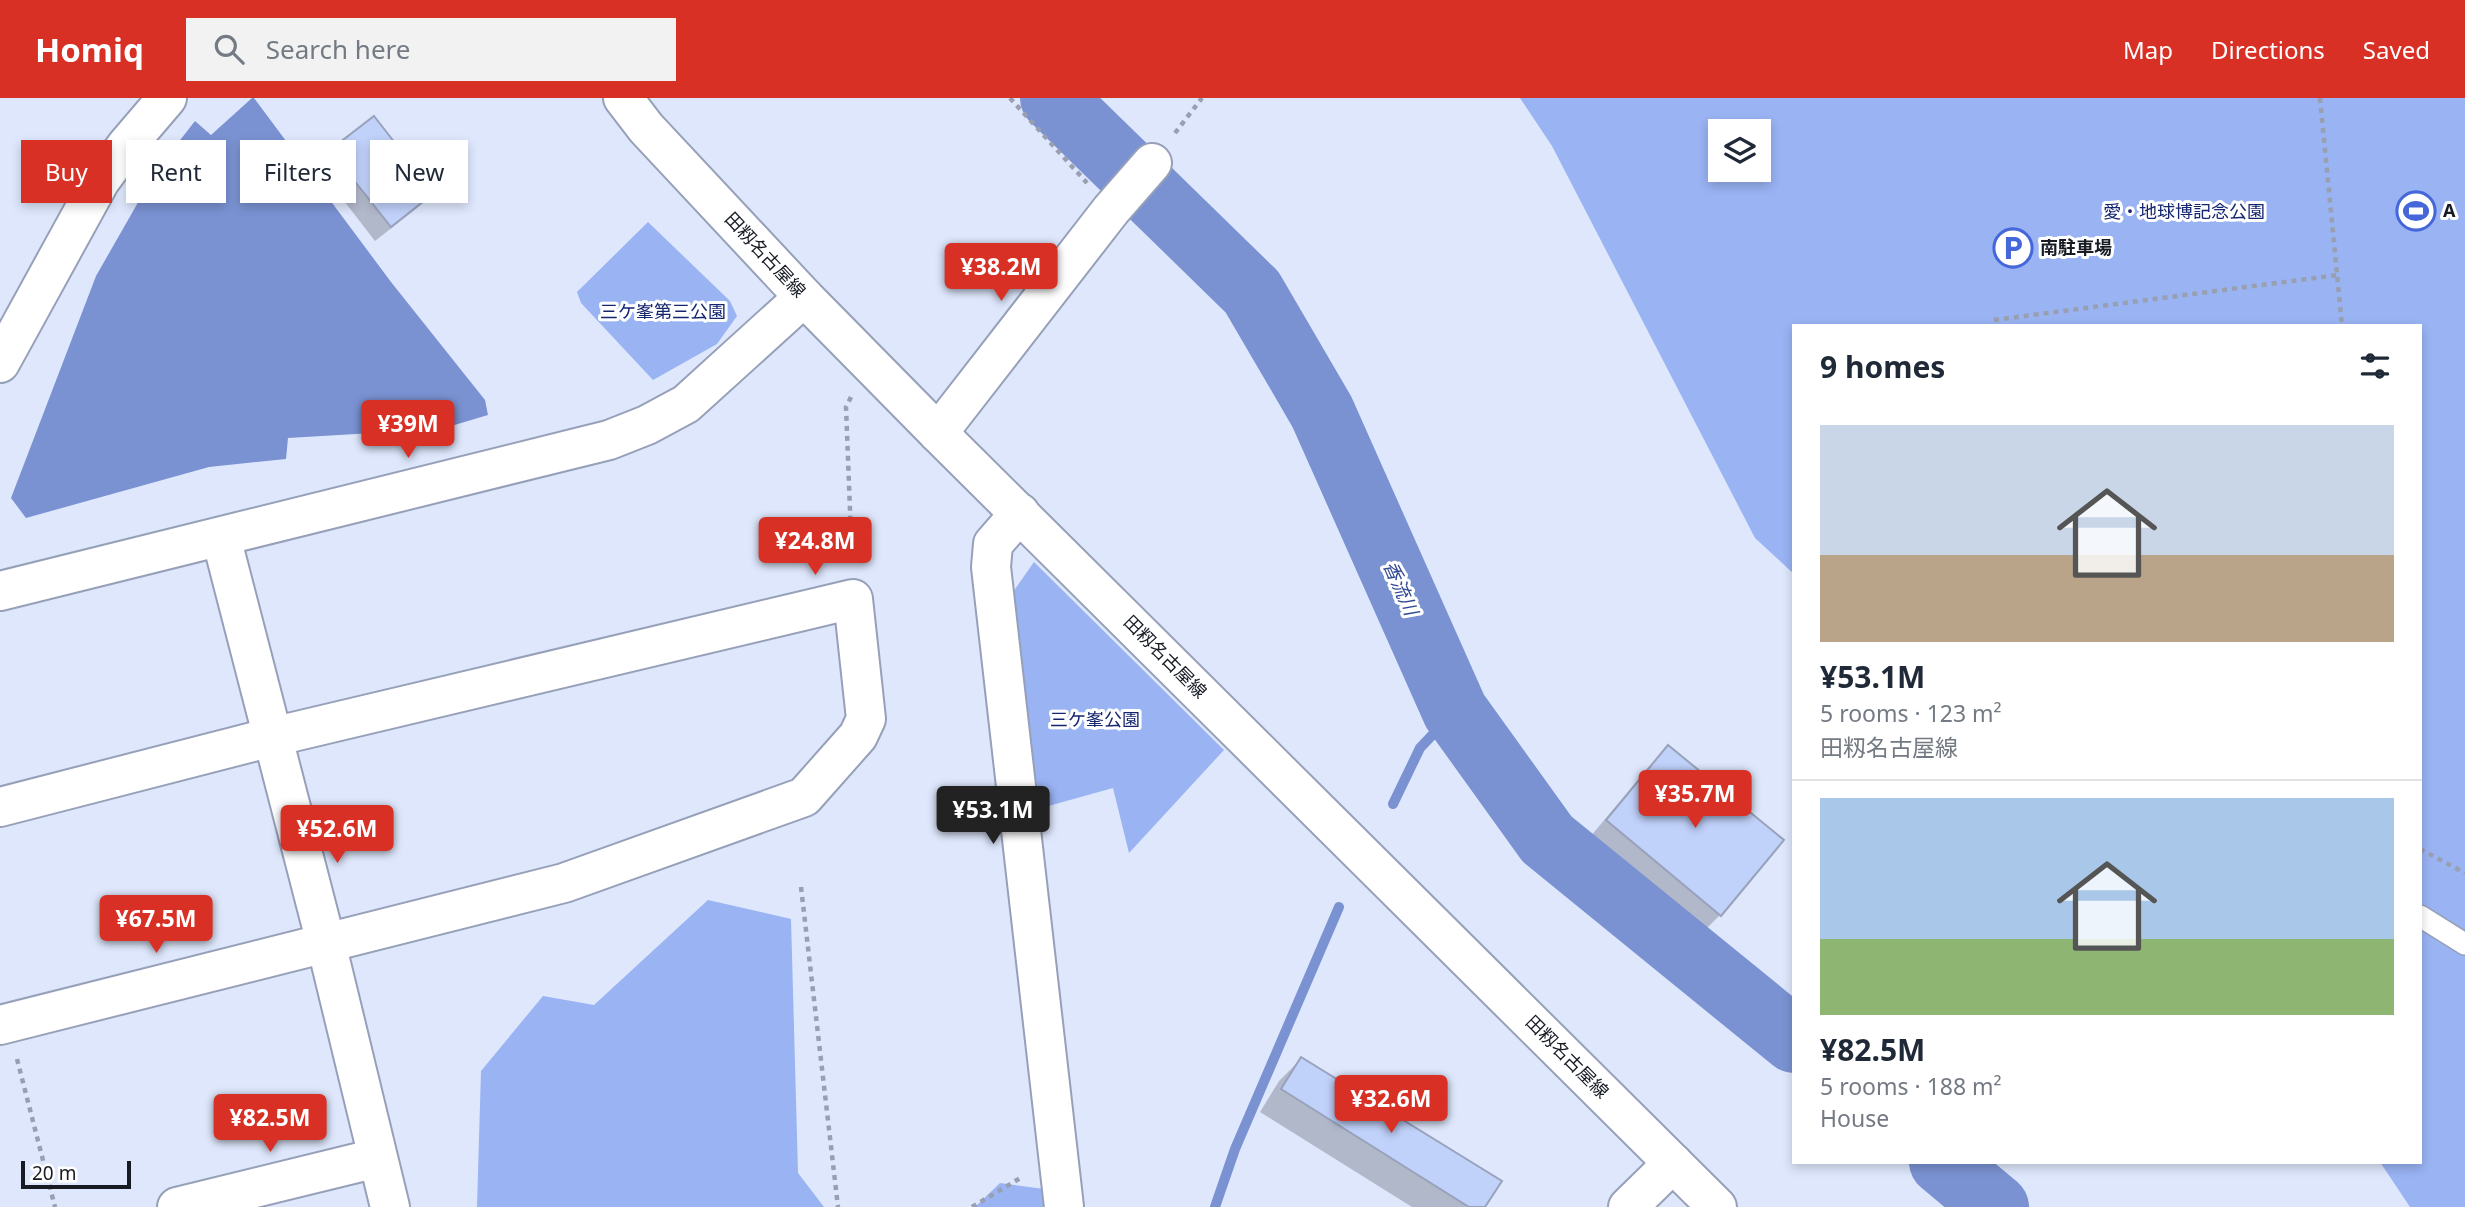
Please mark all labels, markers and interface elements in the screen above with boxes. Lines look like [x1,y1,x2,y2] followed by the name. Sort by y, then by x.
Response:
[186,18,676,81] search box
[35,27,144,72] text: Homiq
[210,30,248,68] icon: search
[266,31,410,67] text: Search here
[2123,33,2173,66] text: Map
[2211,33,2325,66] text: Directions
[2363,33,2430,66] text: Saved
[1708,119,1771,182] map controls
[1708,119,1771,182] button: layers
[21,140,112,203] chip: Buy
[126,140,226,203] chip: Rent
[240,140,356,203] chip: Filters
[370,140,468,203] chip: New
[2395,190,2437,232] sports icon: A
[2443,198,2456,222] place label: A
[2103,199,2265,223] park label: 愛・地球博記念公園
[720,207,811,302] street label: 田籾名古屋線
[1992,227,2034,269] parking icon: 南駐車場
[2040,235,2112,259] place label: 南駐車場
[944,244,1058,303] pin: ¥38.2M
[961,250,1041,282] text: ¥38.2M
[600,299,726,323] park label: 三ケ峯第三公園
[1820,346,1945,387] text: 9 homes
[2356,347,2394,385] icon: filters
[367,400,449,460] pin: ¥39M
[377,407,439,439] text: ¥39M
[2044,470,2170,596] icon: home
[758,518,872,577] pin: ¥24.8M
[775,524,855,556] text: ¥24.8M
[1378,557,1425,621] water label: 香流川
[1119,610,1212,703] street label: 田籾名古屋線
[1820,656,1925,697] text: ¥53.1M
[1820,697,2002,729] text: 5 rooms · 123 m²
[1050,707,1140,731] park label: 三ケ峯公園
[1820,731,1958,763] text: 田籾名古屋線
[1638,770,1752,830] pin: ¥35.7M
[1655,777,1735,809] text: ¥35.7M
[936,786,1050,846] pin: ¥53.1M
[953,793,1033,825] text: ¥53.1M
[280,806,394,865] pin: ¥52.6M
[297,812,377,844] text: ¥52.6M
[2044,843,2170,969] icon: home
[99,896,213,955] pin: ¥67.5M
[116,902,196,934] text: ¥67.5M
[1521,1010,1614,1103] street label: 田籾名古屋線
[1820,1029,1925,1070] text: ¥82.5M
[1820,1070,2002,1102] text: 5 rooms · 188 m²
[1334,1076,1448,1135] pin: ¥32.6M
[1351,1082,1431,1114] text: ¥32.6M
[213,1094,327,1154] pin: ¥82.5M
[230,1101,310,1133] text: ¥82.5M
[1820,1102,1889,1134] text: House
[21,1158,131,1190] scale bar
[32,1160,76,1186] text: 20 m

